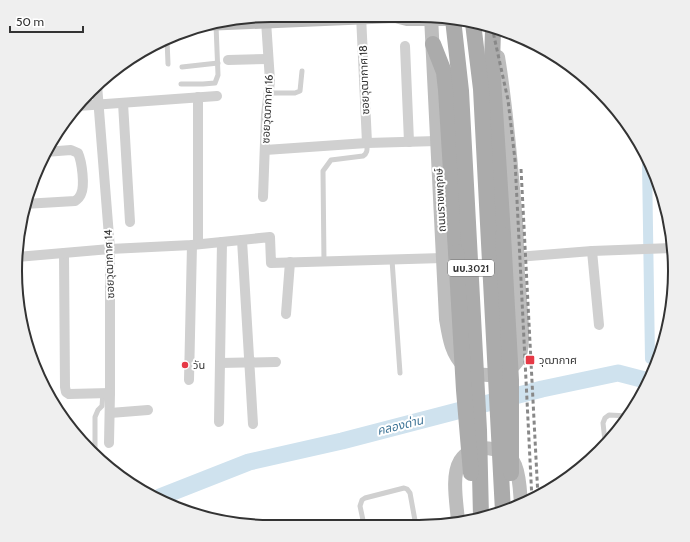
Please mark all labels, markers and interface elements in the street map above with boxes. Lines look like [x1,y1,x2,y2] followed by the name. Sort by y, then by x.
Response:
[10,8,83,34] scale bar
[16,14,44,29] text: 50 m
[356,45,372,115] street label: ซอยวุฒากาศ 18
[258,74,276,144] street label: ซอยวุฒากาศ 16
[431,168,449,232] street label: ถนนราชพฤกษ์
[101,229,117,299] street label: ซอยวุฒากาศ 14
[448,260,494,276] road number: นบ.3021
[539,353,577,367] place label: วุฒากาศ
[524,354,536,366] marker: วุฒากาศ
[193,358,205,372] place label: วัน
[180,360,190,370] marker: วัน
[375,412,425,438] water label: คลองด่าน

